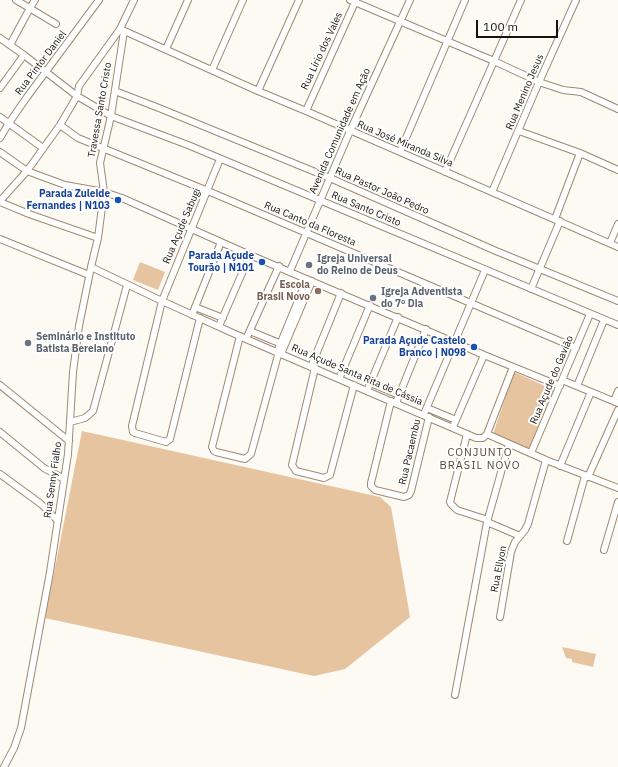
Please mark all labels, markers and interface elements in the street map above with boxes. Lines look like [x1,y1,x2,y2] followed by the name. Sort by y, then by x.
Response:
[299,10,345,92] street label: Rua Lírio dos Vales
[478,12,560,38] scale bar
[483,19,518,34] text: 100 m
[13,28,69,98] street label: Rua Pintor Daniel
[504,52,546,132] street label: Rua Menino Jesus
[86,62,114,158] street label: Travessa Santo Cristo
[307,66,373,196] street label: Avenida Comunidade em Ação
[355,118,455,170] street label: Rua José Miranda Silva
[333,165,431,217] street label: Rua Pastor João Pedro
[161,186,203,266] street label: Rua Açude Sabugi
[26,188,110,212] place label: Parada Zuleide Fernandes | N103
[329,189,403,229] street label: Rua Santo Cristo
[113,195,123,205] marker: Parada Zuleide Fernandes | N103
[262,199,358,249] street label: Rua Canto da Floresta
[188,250,254,274] place label: Parada Açude Tourão | N101
[317,253,398,276] place label: Igreja Universal do Reino de Deus
[257,257,267,267] marker: Parada Açude Tourão | N101
[304,260,314,270] marker: Igreja Universal do Reino de Deus
[257,279,310,302] place label: Escola Brasil Novo
[313,286,323,296] marker: Escola Brasil Novo
[381,286,462,310] place label: Igreja Adventista do 7º Dia
[368,293,378,303] marker: Igreja Adventista do 7º Dia
[36,331,135,354] place label: Seminário e Instituto Batista Bereiano
[528,334,576,426] street label: Rua Açude do Gavião
[363,335,466,358] place label: Parada Açude Castelo Branco | N098
[23,338,33,348] marker: Seminário e Instituto Batista Bereiano
[290,342,424,408] street label: Rua Açude Santa Rita de Cássia
[469,342,479,352] marker: Parada Açude Castelo Branco | N098
[397,418,423,486] street label: Rua Pacaembu
[42,441,64,519] street label: Rua Senny Fialho
[440,446,520,472] district label: CONJUNTO BRASIL NOVO
[489,545,509,593] street label: Rua Ellyon

